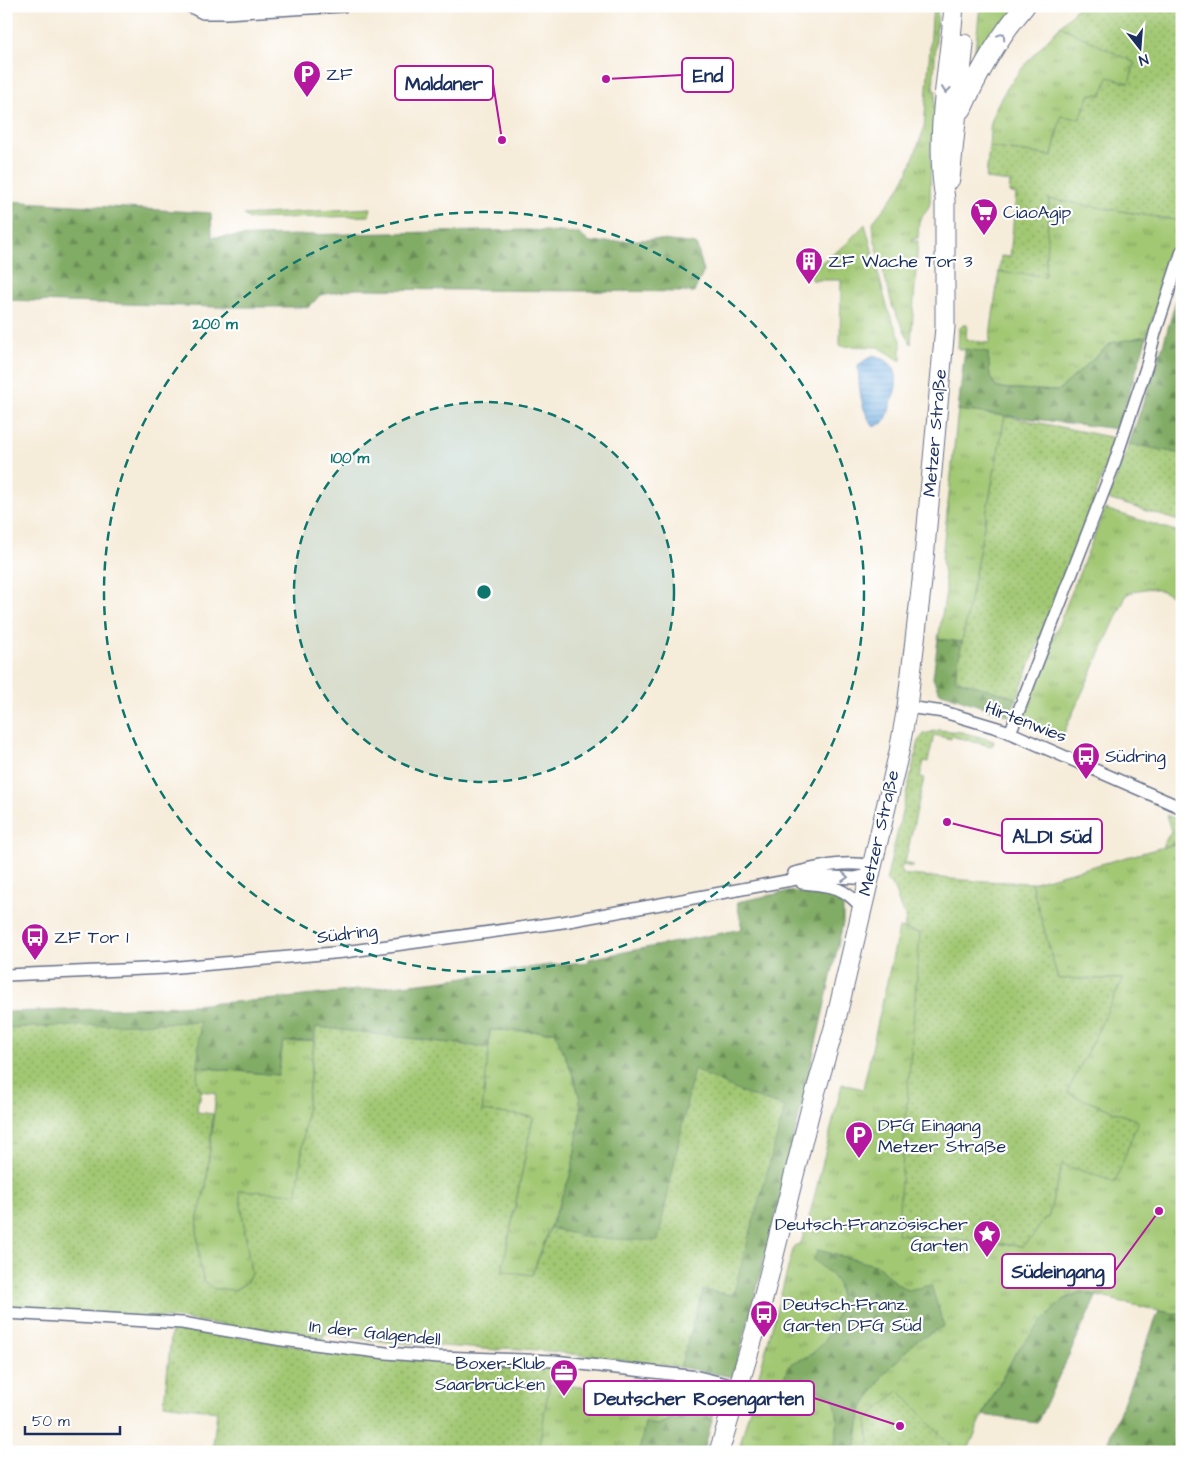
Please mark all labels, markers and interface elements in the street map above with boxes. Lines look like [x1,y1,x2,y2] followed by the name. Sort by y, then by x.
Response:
[1116,22,1166,72] north arrow
[996,32,1005,42] one-way arrow
[1136,49,1151,70] text: N
[682,58,733,92] callout: End
[292,59,322,98] parking icon: ZF
[326,62,353,87] place label: ZF
[693,63,723,90] text: End
[395,66,493,100] callout: Maldaner
[405,71,484,98] text: Maldaner
[941,86,952,94] one-way arrow
[969,197,999,236] supermarket icon: CiaoAgip
[1003,200,1071,226] place label: CiaoAgip
[794,246,824,285] building icon: ZF Wache Tor 3
[828,249,973,274] place label: ZF Wache Tor 3
[191,314,238,335] text: 200 m
[917,368,953,498] street label: Metzer Straße
[331,448,370,469] text: 100 m
[475,583,493,601] centre of rings
[982,695,1070,749] street label: Hirtenwies
[1071,741,1101,780] bus stop icon: Südring
[1105,744,1166,770] place label: Südring
[852,767,906,898] street label: Metzer Straße
[1002,819,1102,853] callout: ALDI Süd
[1012,824,1092,851] text: ALDI Süd
[841,872,849,883] one-way arrow
[315,918,379,951] street label: Südring
[20,922,50,961] bus stop icon: ZF Tor 1
[54,925,129,950] place label: ZF Tor 1
[878,1113,1006,1159] place label: DFG Eingang Metzer Straße
[844,1120,874,1159] parking icon: DFG Eingang Metzer Straße
[775,1212,968,1258] place label: Deutsch-Französischer Garten
[972,1219,1002,1258] place icon: Deutsch-Französischer Garten
[1002,1254,1115,1288] callout: Südeingang
[1010,1259,1105,1287] text: Südeingang
[783,1292,922,1338] place label: Deutsch-Franz. Garten DFG Süd
[749,1299,779,1338] bus stop icon: Deutsch-Franz. Garten DFG Süd
[308,1314,442,1353] street label: In der Galgendell
[435,1351,545,1397] place label: Boxer-Klub Saarbrücken
[549,1358,579,1397] office icon: Boxer-Klub Saarbrücken
[584,1381,814,1415] callout: Deutscher Rosengarten
[594,1386,805,1414] text: Deutscher Rosengarten
[25,1403,120,1435] scale bar
[32,1411,70,1432] text: 50 m

